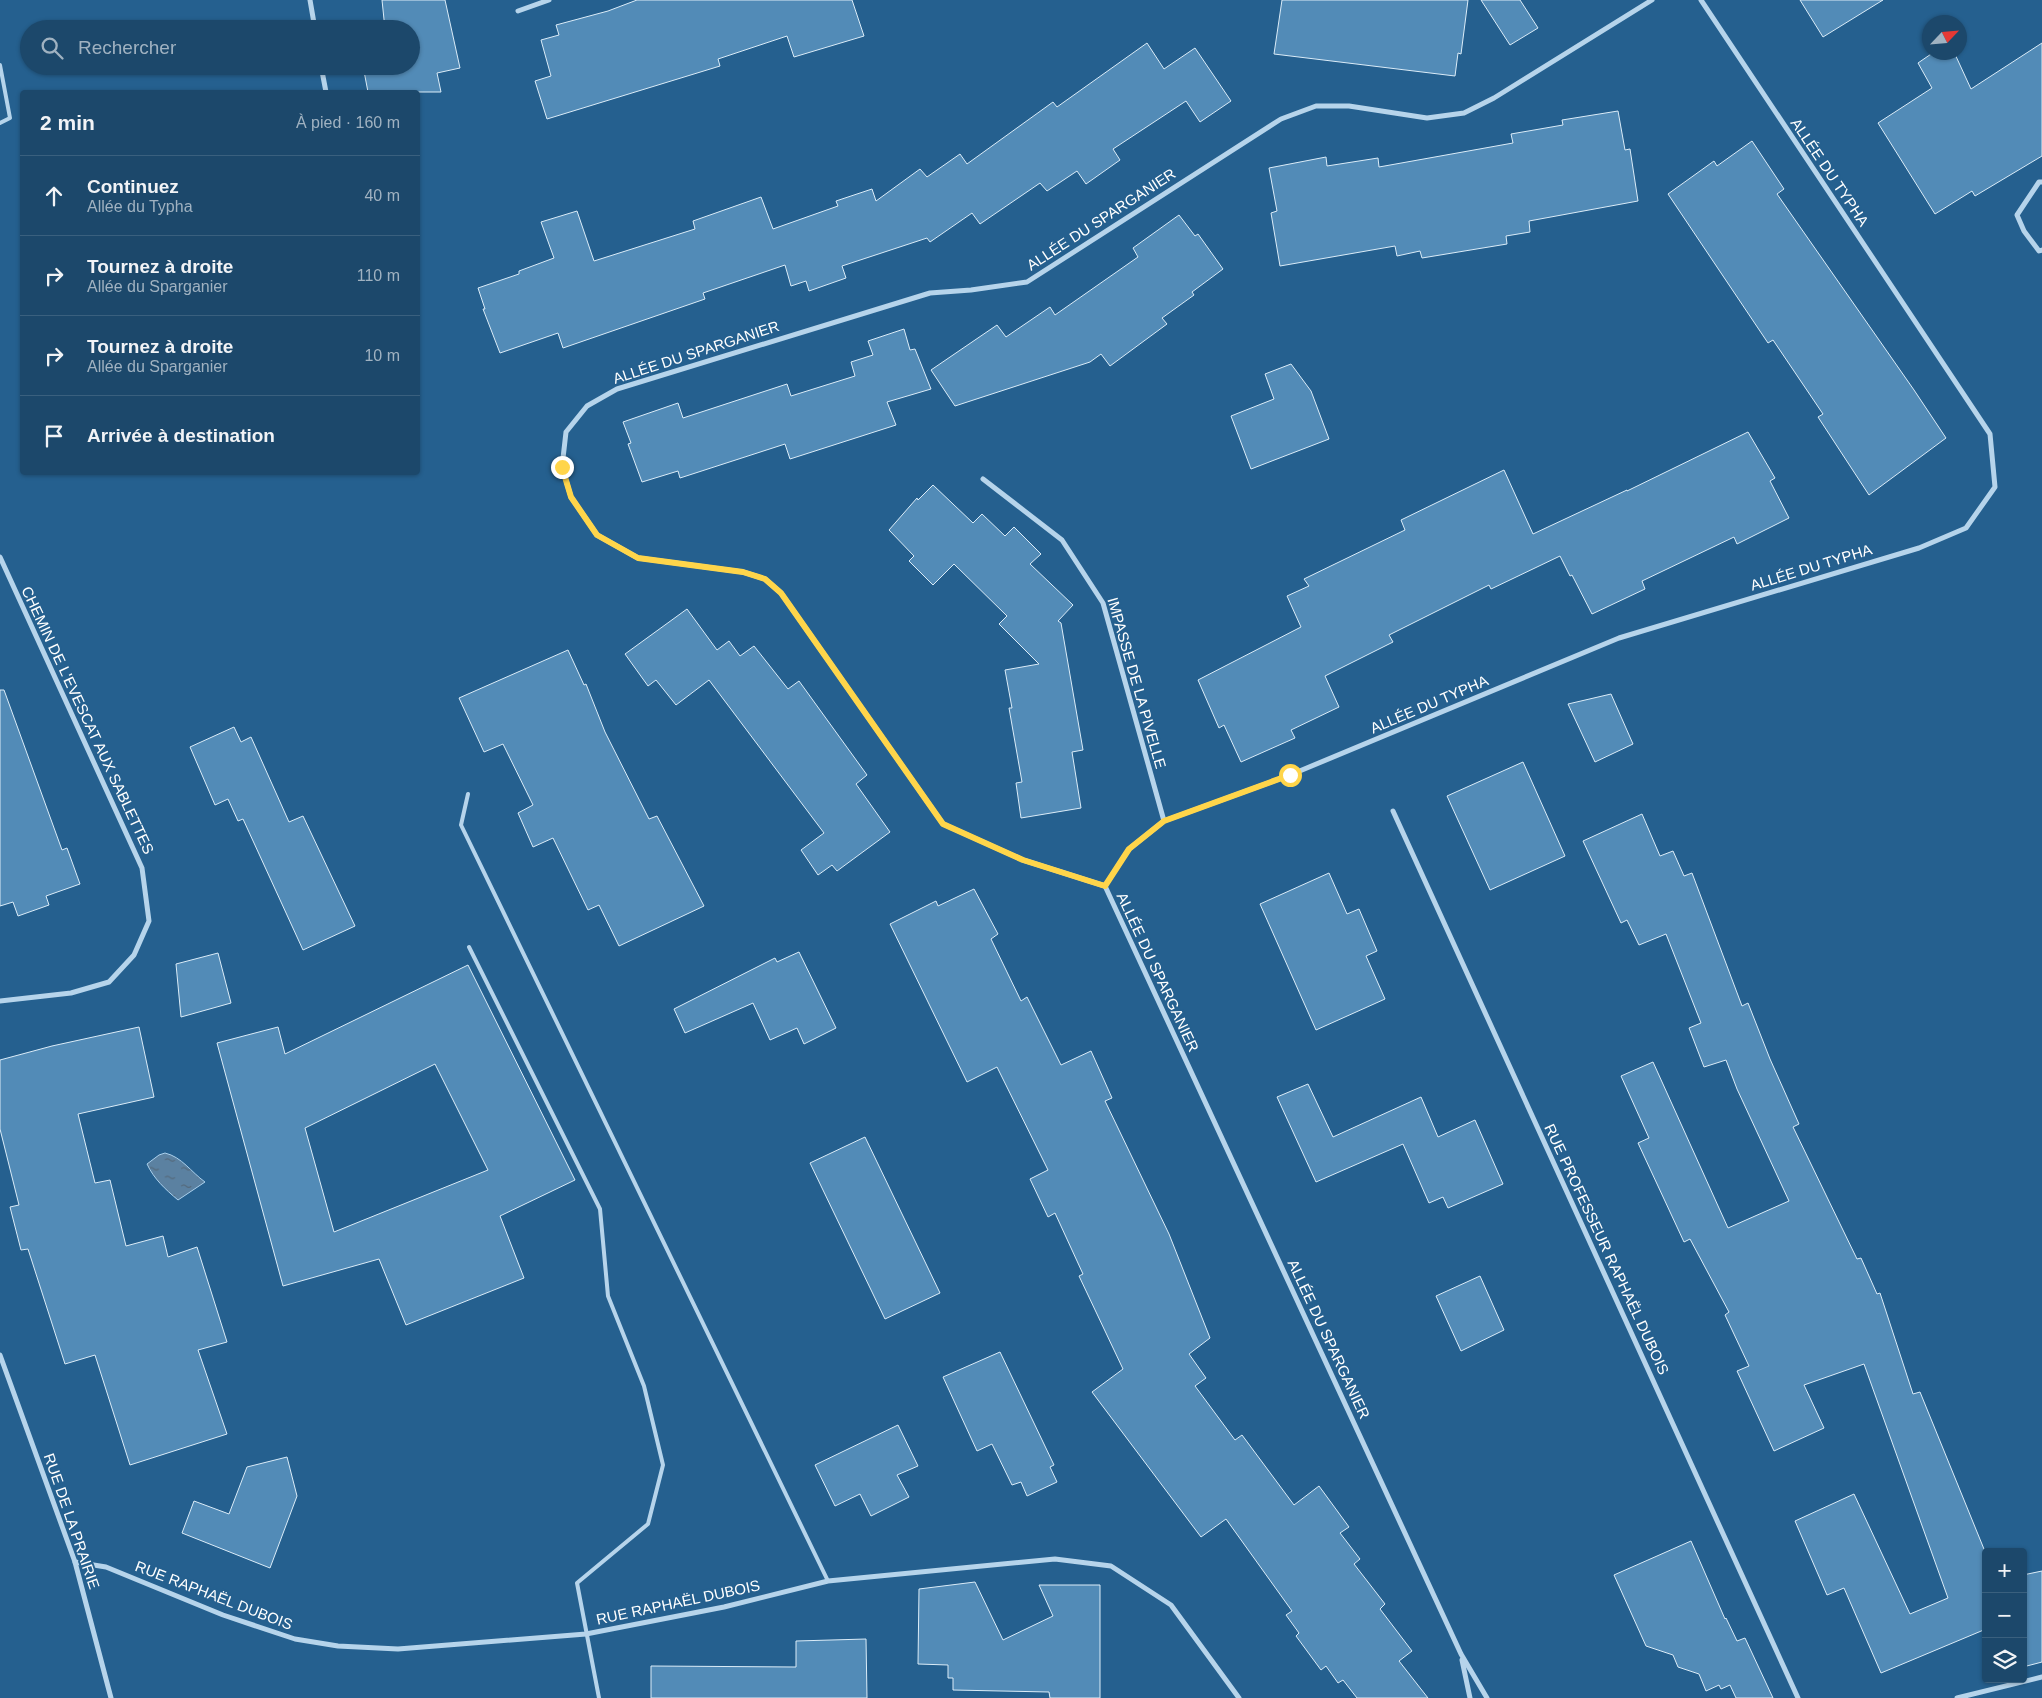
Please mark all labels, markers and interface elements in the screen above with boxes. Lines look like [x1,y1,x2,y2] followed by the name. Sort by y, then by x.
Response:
[1922,15,1967,60] north arrow
[20,20,420,75] search box
[38,34,66,62] icon: search
[78,37,176,58] text: Rechercher
[40,111,95,134] text: 2 min
[296,114,400,131] text: À pied · 160 m
[1788,115,1872,229] street label: ALLÉE DU TYPHA
[1023,164,1179,273] street label: ALLÉE DU SPARGANIER
[87,176,179,197] text: Continuez
[40,182,68,210] icon: ahead
[364,187,400,204] text: 40 m
[87,198,193,215] text: Allée du Typha
[87,256,233,277] text: Tournez à droite
[40,262,68,290] icon: right
[357,267,400,284] text: 110 m
[87,278,228,295] text: Allée du Sparganier
[611,317,781,387] street label: ALLÉE DU SPARGANIER
[87,336,233,357] text: Tournez à droite
[40,342,68,370] icon: right
[364,347,400,364] text: 10 m
[87,358,228,375] text: Allée du Sparganier
[40,422,68,450] icon: arrive
[87,425,275,446] text: Arrivée à destination
[551,456,574,479] route end
[1748,540,1874,594] street label: ALLÉE DU TYPHA
[18,584,158,856] street label: CHEMIN DE L'EVESCAT AUX SABLETTES
[1104,595,1170,771] street label: IMPASSE DE LA PIVELLE
[1367,671,1491,737] street label: ALLÉE DU TYPHA
[1279,764,1302,787] route start
[1114,890,1203,1055] street label: ALLÉE DU SPARGANIER
[1541,1121,1673,1377] street label: RUE PROFESSEUR RAPHAËL DUBOIS
[1285,1257,1374,1422] street label: ALLÉE DU SPARGANIER
[41,1451,103,1591] street label: RUE DE LA PRAIRIE
[1982,1548,2027,1683] map controls
[1982,1548,2027,1593] button: +
[133,1557,295,1633] street label: RUE RAPHAËL DUBOIS
[595,1576,761,1628] street label: RUE RAPHAËL DUBOIS
[1982,1593,2027,1638] button: −
[1982,1638,2027,1683] button: layers

